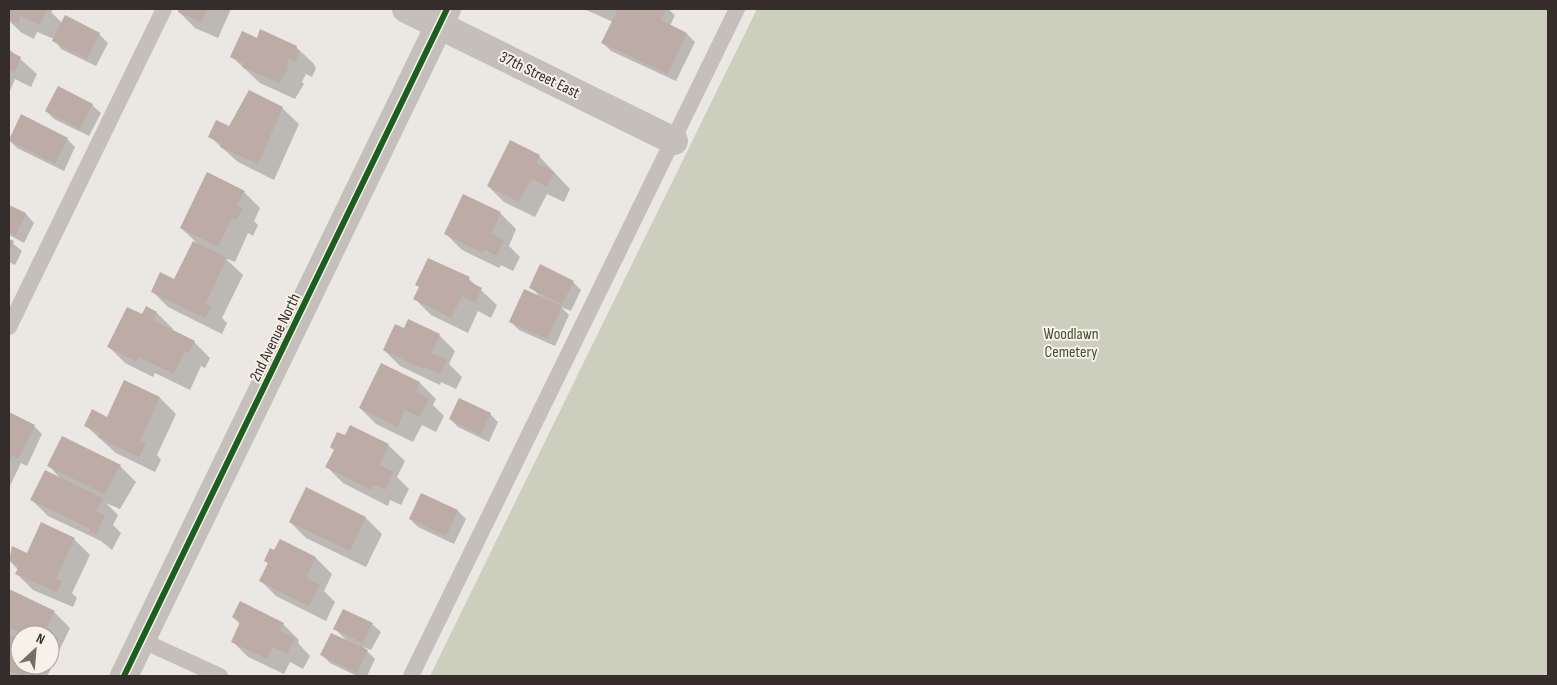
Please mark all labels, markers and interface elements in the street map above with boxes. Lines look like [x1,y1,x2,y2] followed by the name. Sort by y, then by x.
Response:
[496,48,583,103] street label: 37th Street East
[246,291,305,385] street label: 2nd Avenue North
[1044,325,1098,362] park label: Woodlawn Cemetery
[10,625,60,675] north arrow
[33,629,48,648] text: N

